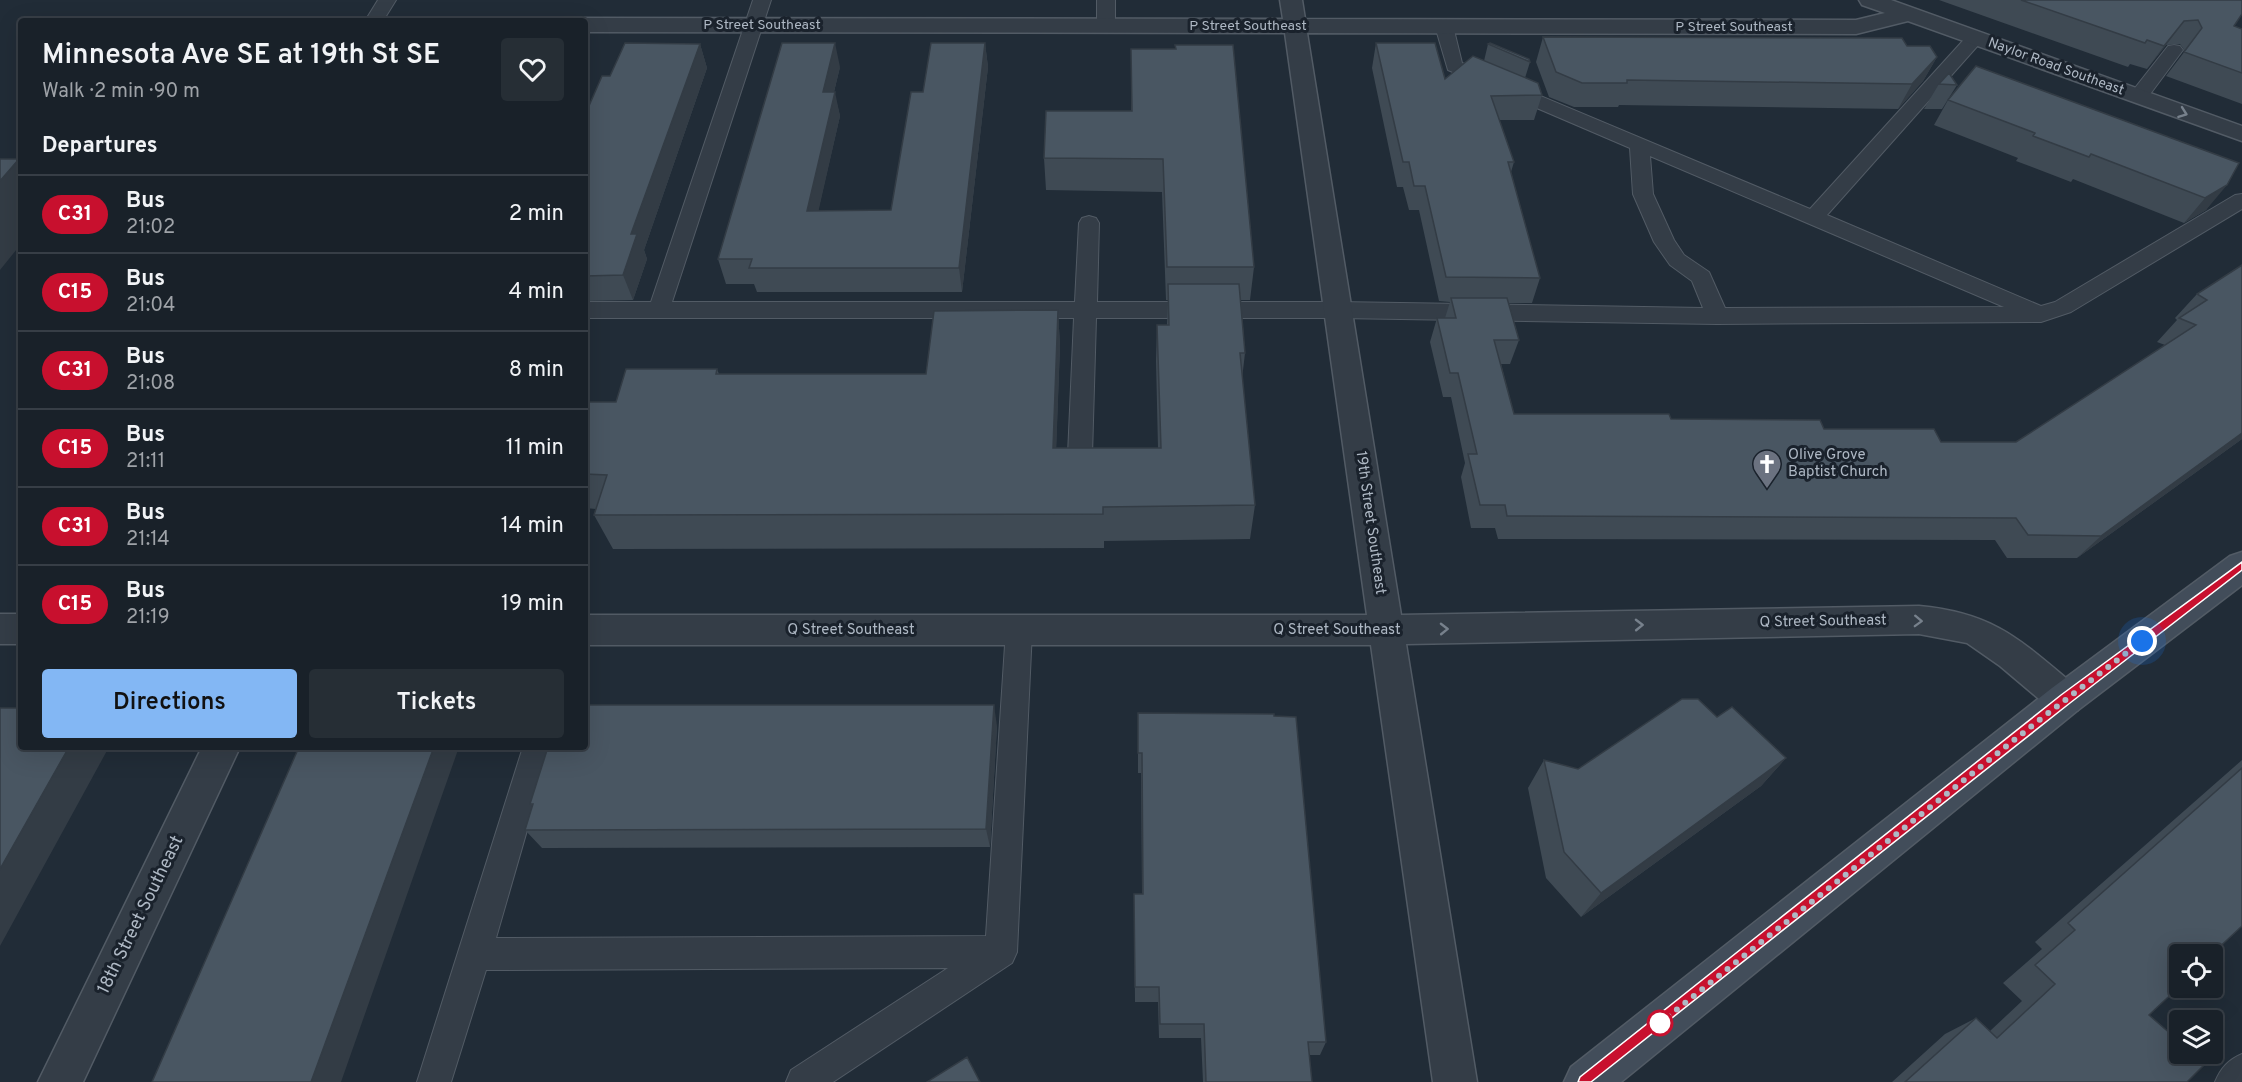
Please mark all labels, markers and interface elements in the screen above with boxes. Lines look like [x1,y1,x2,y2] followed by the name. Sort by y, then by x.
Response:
[703,17,821,34] street label: P Street Southeast
[1189,18,1307,35] street label: P Street Southeast
[1675,19,1793,36] street label: P Street Southeast
[1986,34,2126,100] street label: Naylor Road Southeast
[42,38,440,74] text: Minnesota Ave SE at 19th St SE
[501,38,564,101] button: heart
[42,79,200,105] text: Walk · 2 min · 90 m
[2177,105,2187,118] one-way arrow
[42,133,158,160] text: Departures
[126,188,165,215] text: Bus
[58,201,92,228] text: C31
[509,201,564,228] text: 2 min
[126,215,175,241] text: 21:02
[126,266,165,293] text: Bus
[58,279,92,306] text: C15
[509,279,564,306] text: 4 min
[126,293,175,319] text: 21:04
[126,344,165,371] text: Bus
[58,357,92,384] text: C31
[509,357,564,384] text: 8 min
[126,371,175,397] text: 21:08
[126,422,165,449] text: Bus
[58,435,92,462] text: C15
[506,435,564,462] text: 11 min
[1788,446,1888,482] place label: Olive Grove Baptist Church
[1751,448,1783,490] church icon: Olive Grove Baptist Church
[126,449,165,475] text: 21:11
[1351,450,1389,596] street label: 19th Street Southeast
[126,500,165,527] text: Bus
[58,513,92,540] text: C31
[501,513,564,540] text: 14 min
[126,527,170,553] text: 21:14
[126,578,165,605] text: Bus
[58,591,92,618] text: C15
[501,591,564,618] text: 19 min
[126,605,170,631] text: 21:19
[1759,611,1887,633] street label: Q Street Southeast
[1913,615,1922,627] one-way arrow
[1635,619,1644,632] one-way arrow
[787,621,915,640] street label: Q Street Southeast
[1273,621,1401,640] street label: Q Street Southeast
[1440,623,1449,635] one-way arrow
[2127,626,2157,656] your location
[42,669,297,738] button: Directions
[309,669,564,738] button: Tickets
[93,832,189,998] street label: 18th Street Southeast
[2169,944,2223,1064] map controls
[2169,944,2223,998] button: locate
[1647,1010,1673,1036] unlabelled marker
[2169,1010,2223,1064] button: layers

